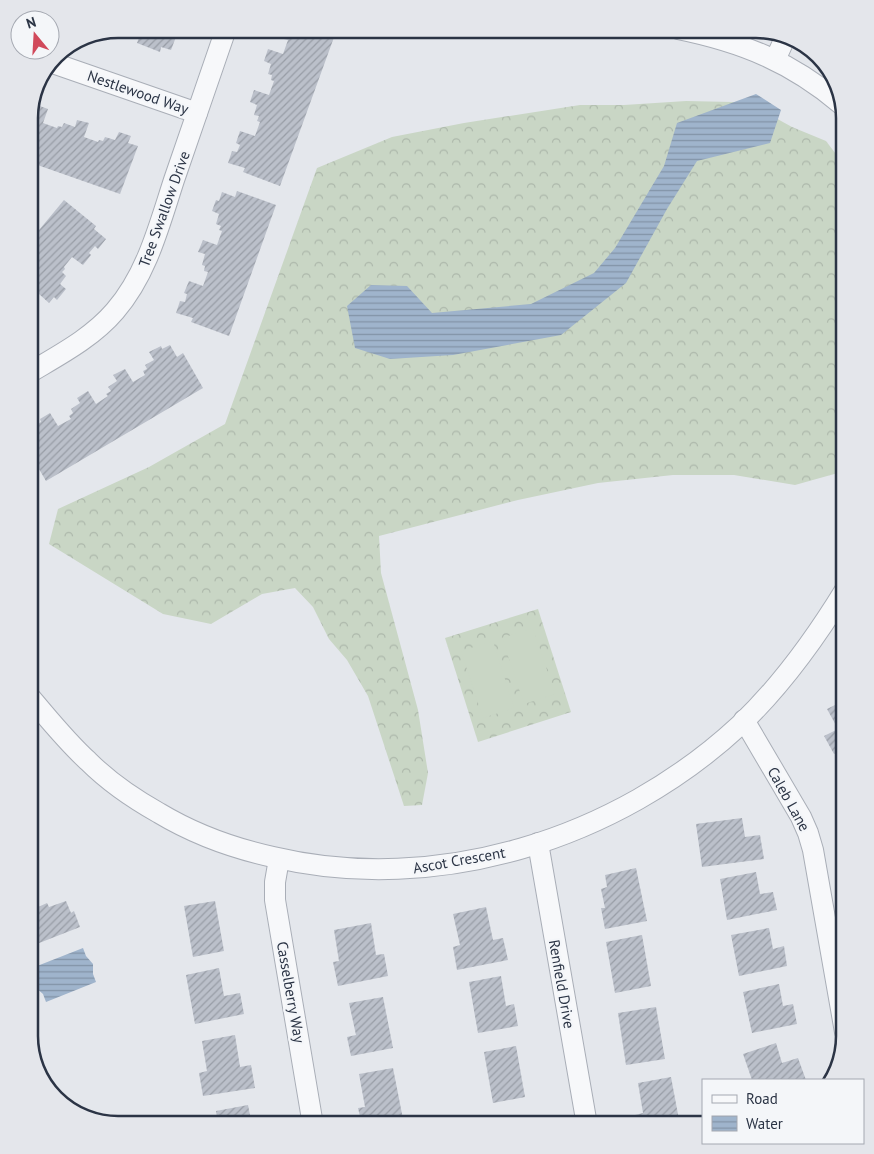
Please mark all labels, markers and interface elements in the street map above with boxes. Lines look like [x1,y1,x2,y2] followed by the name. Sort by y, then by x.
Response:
[10,10,60,60] north arrow
[24,13,38,33] text: N
[85,66,191,118] street label: Nestlewood Way
[134,148,194,270] street label: Tree Swallow Drive
[764,764,814,834] street label: Caleb Lane
[411,843,507,877] street label: Ascot Crescent
[545,938,579,1030] street label: Renfield Drive
[273,940,309,1044] street label: Casselberry Way
[702,1079,864,1144] legend
[746,1089,778,1108] text: Road
[746,1114,783,1133] text: Water

